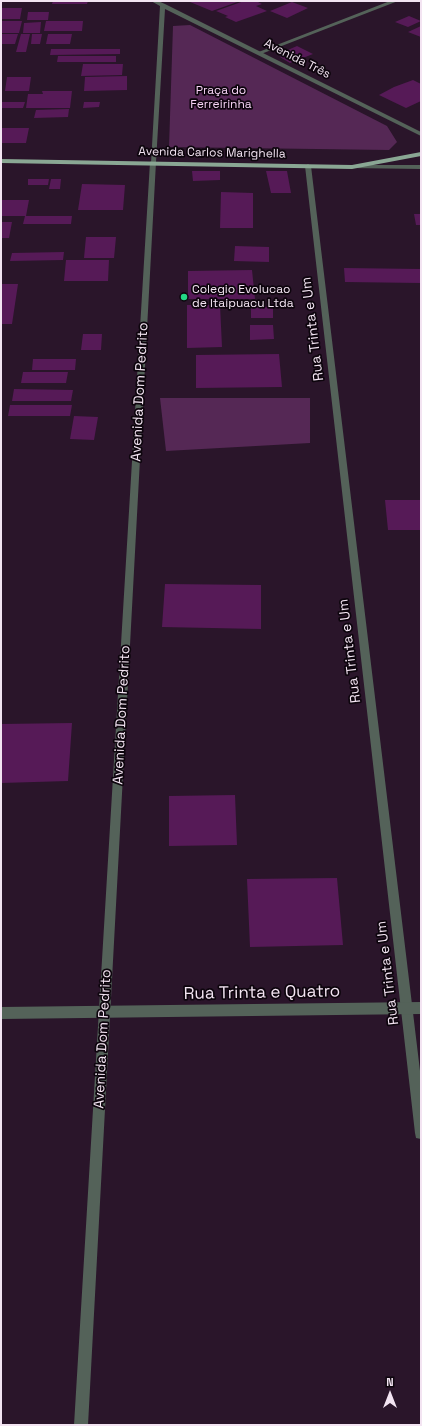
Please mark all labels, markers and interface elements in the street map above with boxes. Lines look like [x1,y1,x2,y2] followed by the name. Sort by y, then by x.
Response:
[261,36,333,82] street label: Avenida Três
[190,84,252,112] park label: Praça do Ferreirinha
[138,145,286,161] street label: Avenida Carlos Marighella
[298,276,328,382] street label: Rua Trinta e Um
[192,283,294,311] place label: Colegio Evolucao de Itaipuacu Ltda
[179,292,189,302] marker: Colegio Evolucao de Itaipuacu Ltda
[128,322,152,462] street label: Avenida Dom Pedrito
[335,598,365,704] street label: Rua Trinta e Um
[110,645,134,785] street label: Avenida Dom Pedrito
[373,920,403,1026] street label: Rua Trinta e Um
[91,969,115,1109] street label: Avenida Dom Pedrito
[184,981,340,1005] street label: Rua Trinta e Quatro
[370,1374,410,1414] north arrow
[386,1375,394,1389] text: N

